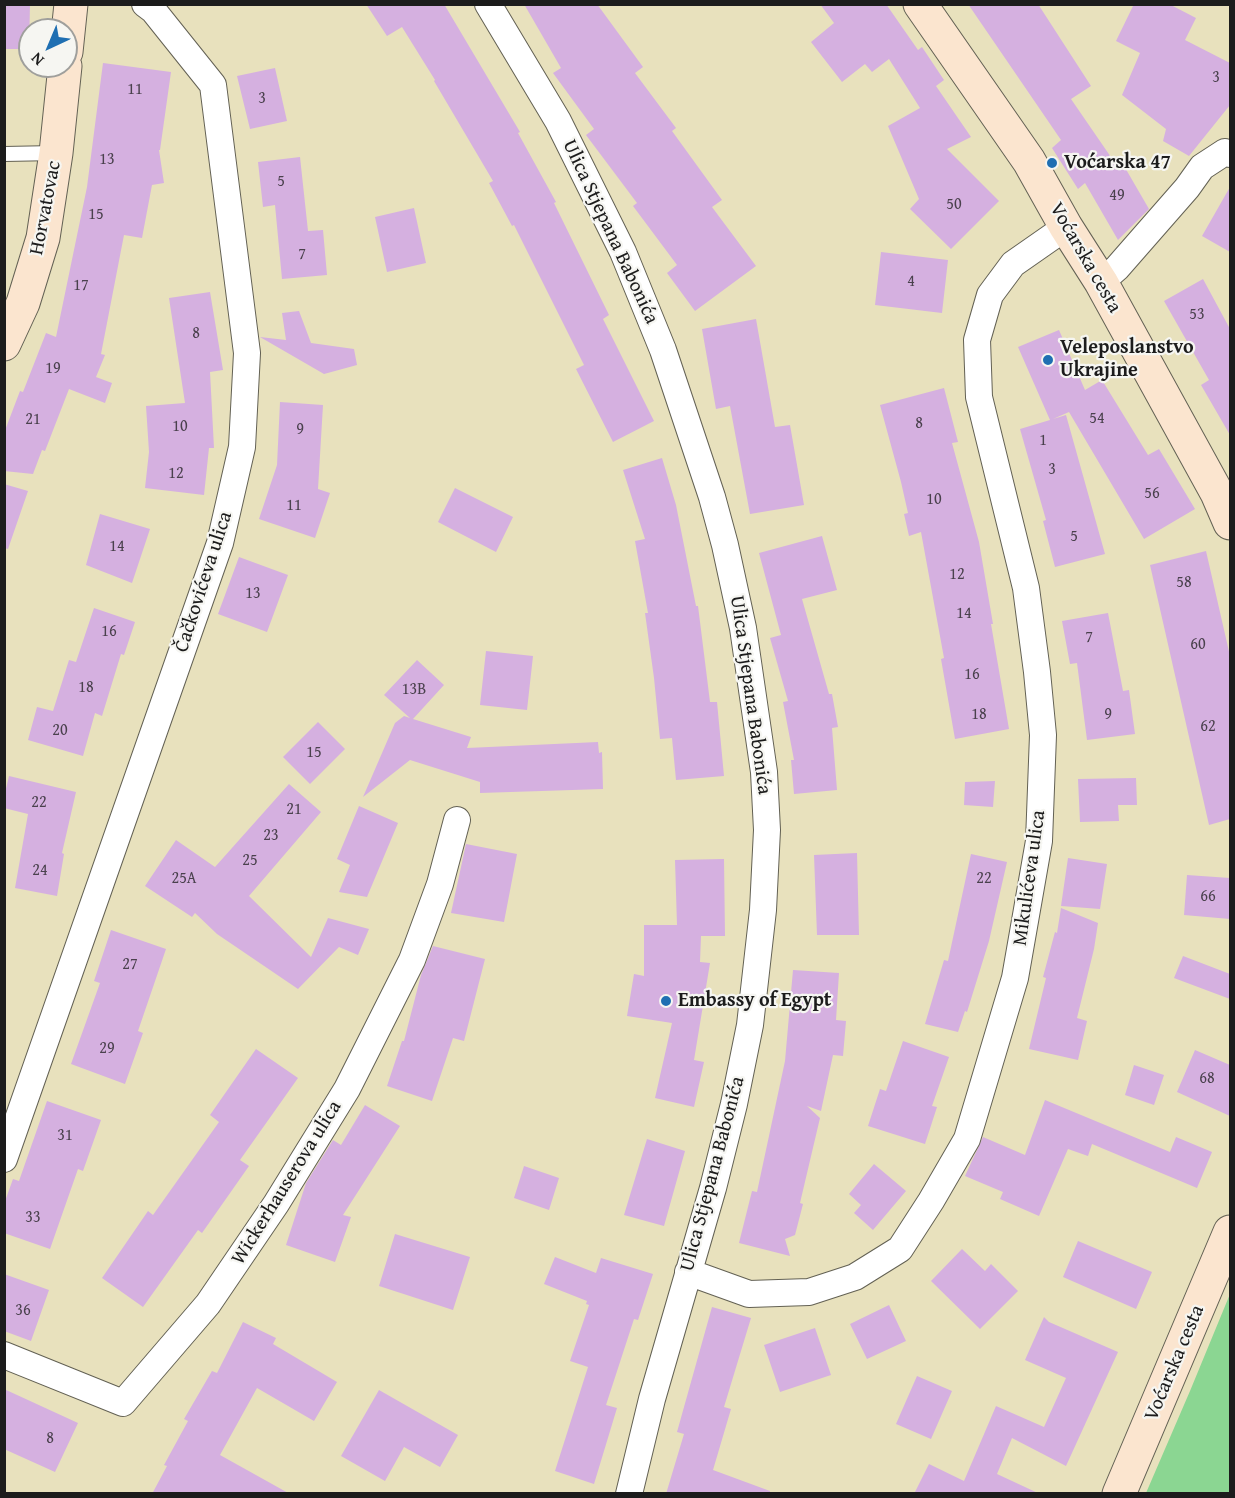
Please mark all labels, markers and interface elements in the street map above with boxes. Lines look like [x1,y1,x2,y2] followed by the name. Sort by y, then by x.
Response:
[18,18,78,78] north arrow
[25,47,49,72] text: N
[1212,68,1220,88] house number: 3
[127,80,143,100] house number: 11
[258,89,266,109] house number: 3
[557,136,663,328] street label: Ulica Stjepana Babonića
[99,150,115,170] house number: 13
[1064,151,1171,175] place label: Voćarska 47
[1045,156,1059,170] marker: Voćarska 47
[25,159,67,257] street label: Horvatovac
[277,172,285,192] house number: 5
[1109,186,1125,206] house number: 49
[946,195,962,215] house number: 50
[1044,199,1126,317] street label: Voćarska cesta
[88,205,104,225] house number: 15
[298,245,306,265] house number: 7
[907,272,915,292] house number: 4
[73,276,89,296] house number: 17
[1189,305,1205,325] house number: 53
[192,324,200,344] house number: 8
[1060,336,1194,383] place label: Veleposlanstvo Ukrajine
[1041,353,1055,367] marker: Veleposlanstvo Ukrajine
[45,359,61,379] house number: 19
[1089,409,1105,429] house number: 54
[25,410,41,430] house number: 21
[915,414,923,434] house number: 8
[172,417,188,437] house number: 10
[296,420,304,440] house number: 9
[1039,431,1047,451] house number: 1
[1048,460,1056,480] house number: 3
[168,464,184,484] house number: 12
[1144,484,1160,504] house number: 56
[926,490,942,510] house number: 10
[286,496,302,516] house number: 11
[170,509,238,655] street label: Čačkovićeva ulica
[1070,527,1078,547] house number: 5
[109,537,125,557] house number: 14
[949,565,965,585] house number: 12
[1176,573,1192,593] house number: 58
[245,584,261,604] house number: 13
[724,594,776,796] street label: Ulica Stjepana Babonića
[956,604,972,624] house number: 14
[101,622,117,642] house number: 16
[1085,628,1093,648] house number: 7
[1190,635,1206,655] house number: 60
[964,665,980,685] house number: 16
[78,678,94,698] house number: 18
[402,680,426,700] house number: 13B
[971,705,987,725] house number: 18
[1104,705,1112,725] house number: 9
[1200,717,1216,737] house number: 62
[52,721,68,741] house number: 20
[306,743,322,763] house number: 15
[31,793,47,813] house number: 22
[286,800,302,820] house number: 21
[1009,809,1051,947] street label: Mikulićeva ulica
[263,826,279,846] house number: 23
[242,851,258,871] house number: 25
[32,861,48,881] house number: 24
[171,869,197,889] house number: 25A
[976,869,992,889] house number: 22
[1200,887,1216,907] house number: 66
[122,955,138,975] house number: 27
[678,989,831,1013] place label: Embassy of Egypt
[659,994,673,1008] marker: Embassy of Egypt
[99,1039,115,1059] house number: 29
[1199,1069,1215,1089] house number: 68
[675,1074,751,1274] street label: Ulica Stjepana Babonića
[227,1097,347,1269] street label: Wickerhauserova ulica
[57,1126,73,1146] house number: 31
[25,1208,41,1228] house number: 33
[15,1301,31,1321] house number: 36
[1140,1302,1210,1424] street label: Voćarska cesta
[46,1429,54,1449] house number: 8

